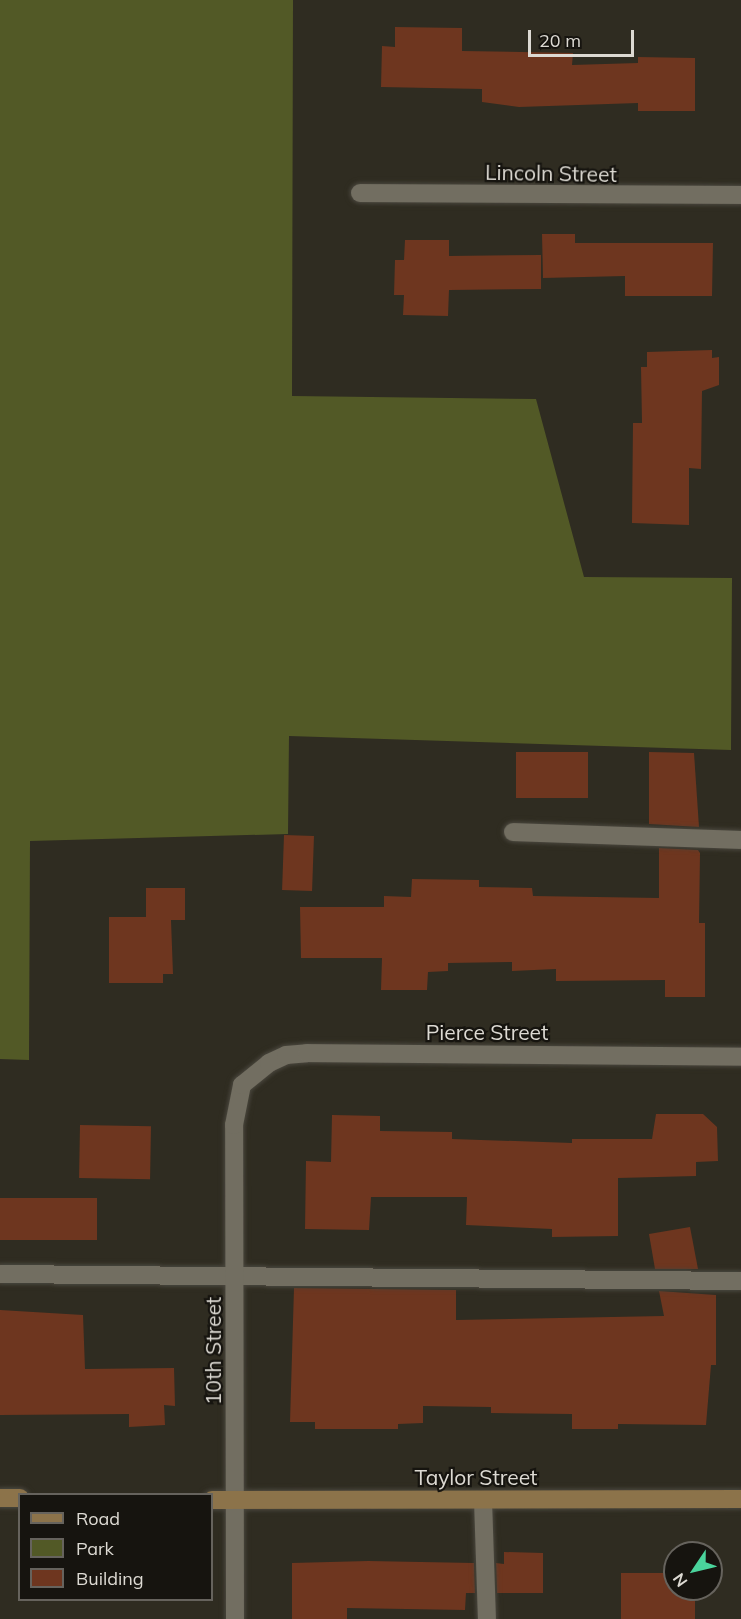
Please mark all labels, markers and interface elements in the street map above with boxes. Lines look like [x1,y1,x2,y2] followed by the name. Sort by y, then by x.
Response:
[531,18,638,56] scale bar
[539,29,581,52] text: 20 m
[485,159,617,187] street label: Lincoln Street
[426,1019,548,1045] street label: Pierce Street
[200,1297,226,1405] street label: 10th Street
[415,1464,537,1490] street label: Taylor Street
[18,1493,213,1601] legend
[76,1507,120,1530] text: Road
[76,1537,114,1560] text: Park
[663,1541,723,1601] north arrow
[76,1567,144,1590] text: Building
[668,1569,692,1591] text: N

